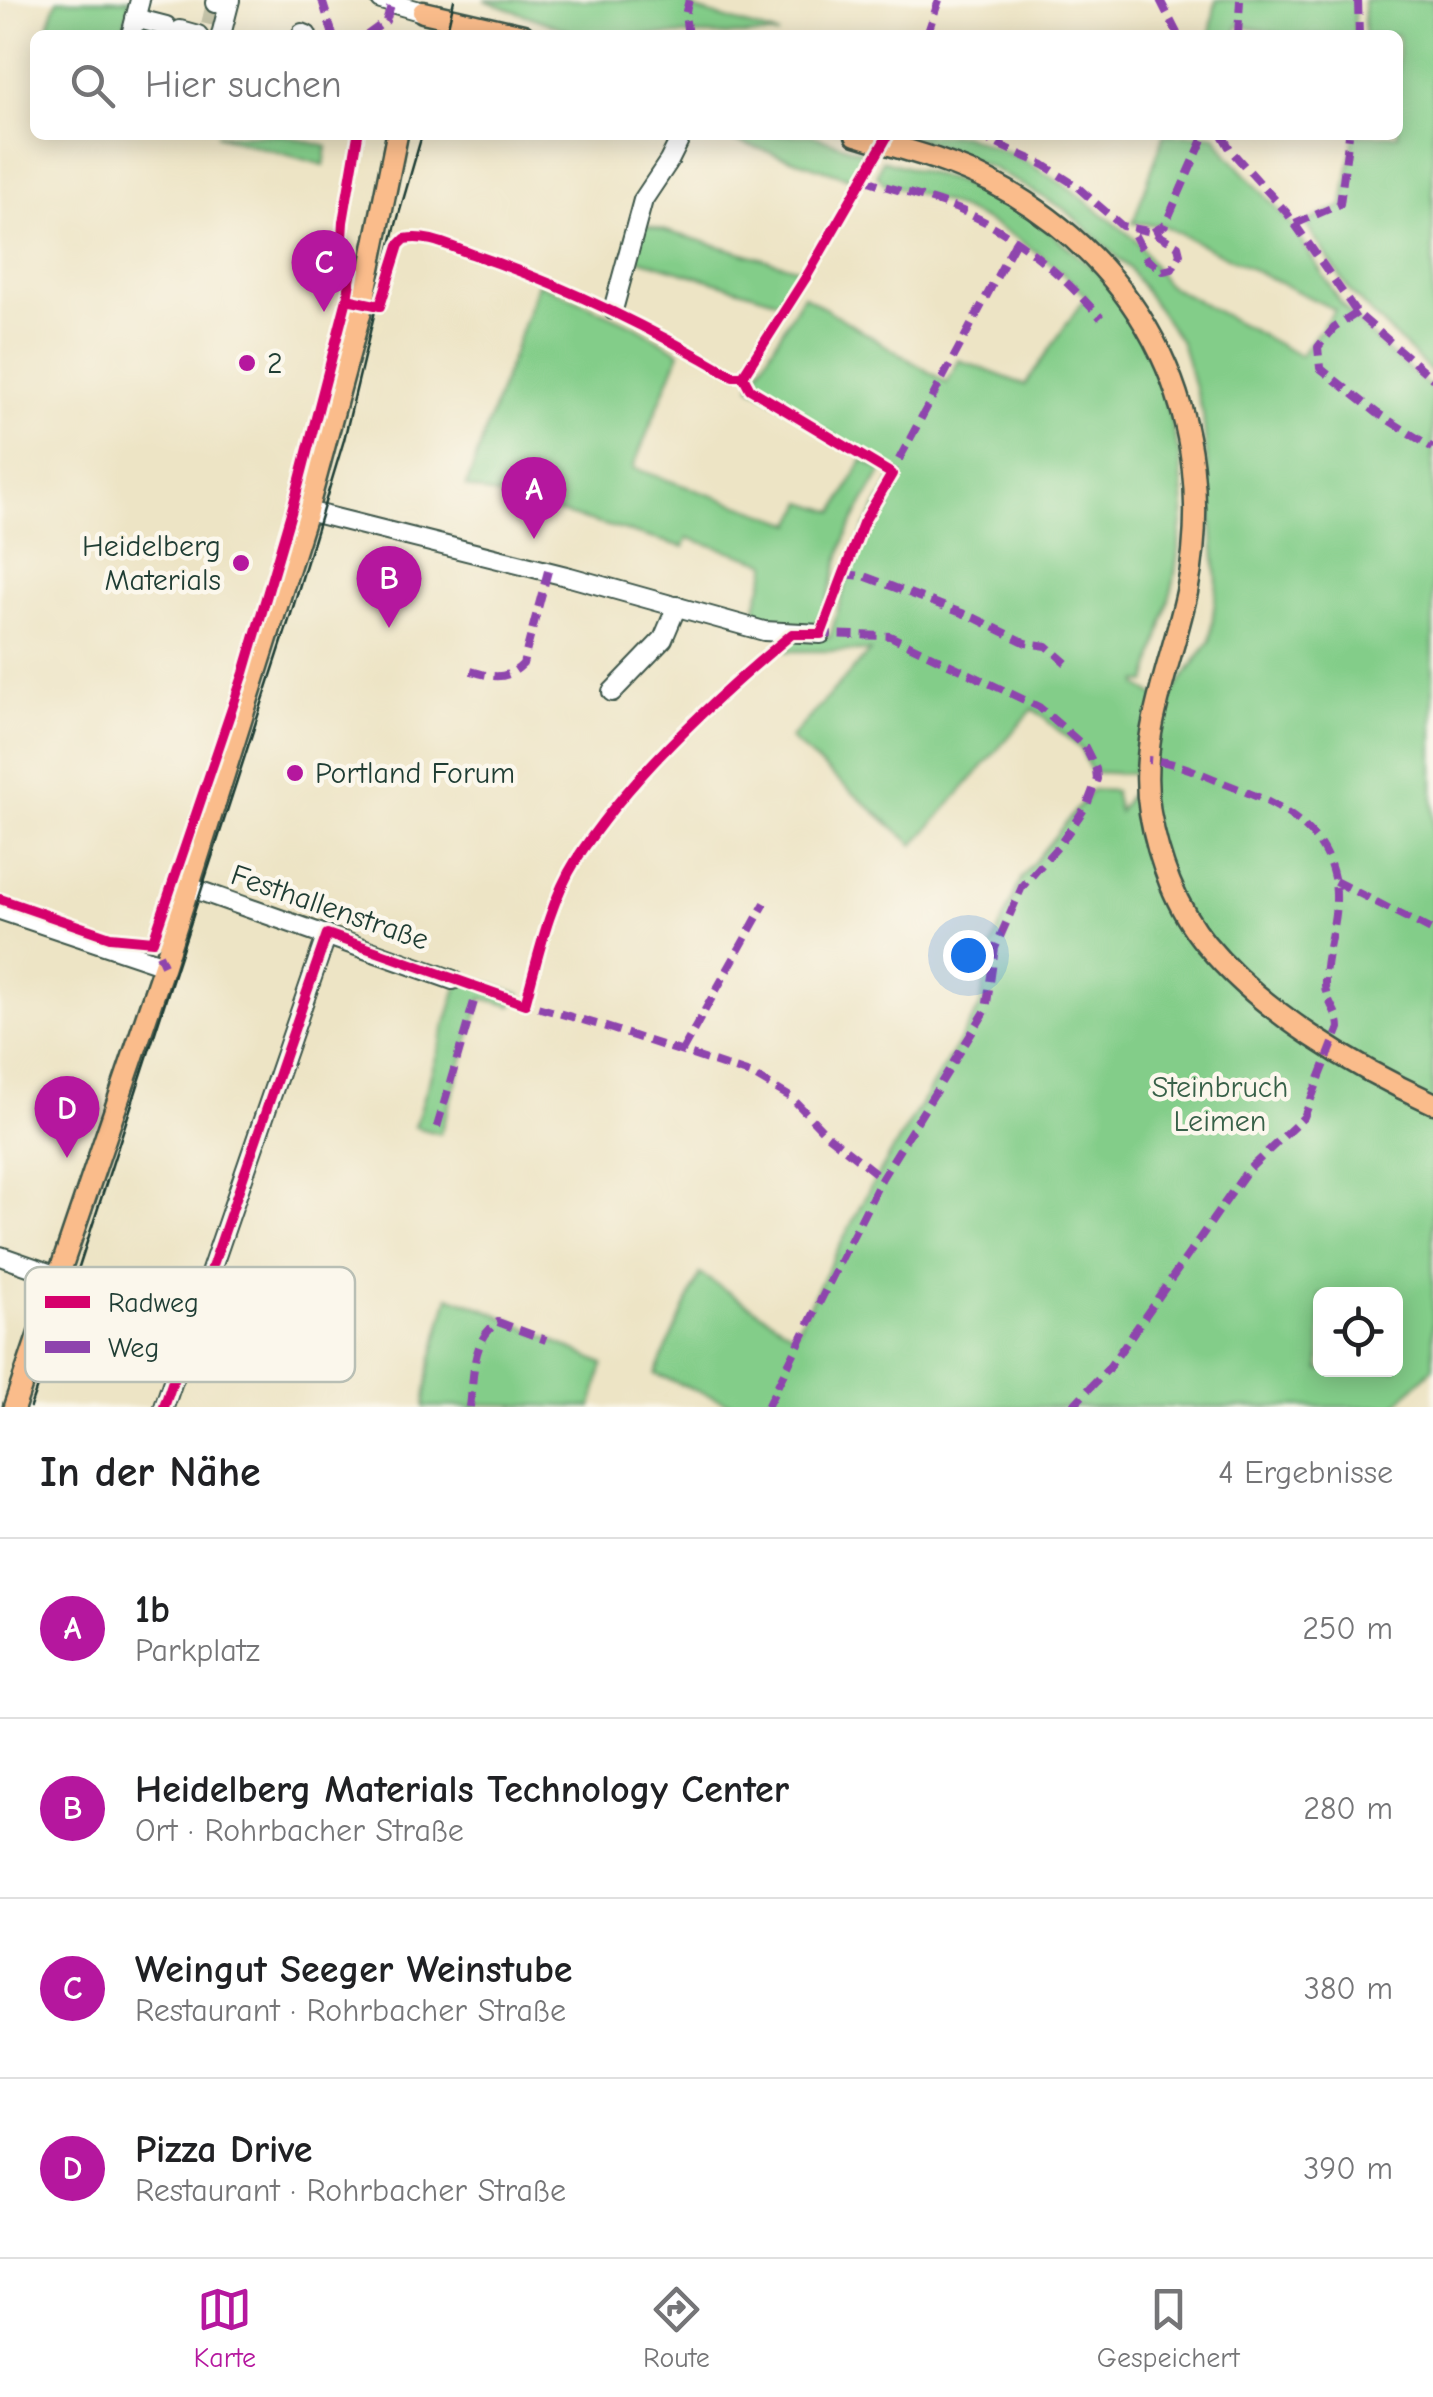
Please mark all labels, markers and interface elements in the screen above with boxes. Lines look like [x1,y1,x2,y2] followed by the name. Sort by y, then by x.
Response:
[30,30,1403,140] search box
[65,58,120,113] icon: search
[145,63,342,107] text: Hier suchen
[292,230,356,312] pin: C
[267,346,283,381] place label: 2
[236,352,258,374] marker: 2
[502,456,566,539] pin: A
[82,529,221,598] place label: Heidelberg Materials
[356,546,422,628] pin: B
[230,552,252,574] marker: Heidelberg Materials
[315,756,515,791] place label: Portland Forum
[284,762,306,784] marker: Portland Forum
[226,857,433,958] street label: Festhallenstraße
[943,930,994,981] your location
[1152,1070,1288,1139] park label: Steinbruch Leimen
[34,1076,100,1158] pin: D
[25,1267,355,1382] legend
[108,1287,199,1319] text: Radweg
[1313,1287,1403,1377] map controls
[1313,1287,1403,1377] button: locate
[108,1332,159,1364] text: Weg
[40,1448,261,1497] text: In der Nähe
[1218,1454,1393,1491] text: 4 Ergebnisse
[135,1588,170,1632] text: 1b
[64,1610,81,1647] text: A
[1302,1610,1393,1647] text: 250 m
[135,1632,260,1669] text: Parkplatz
[135,1768,789,1812] text: Heidelberg Materials Technology Center
[63,1790,82,1827] text: B
[1303,1790,1393,1827] text: 280 m
[135,1812,464,1849] text: Ort · Rohrbacher Straße
[135,1948,573,1992] text: Weingut Seeger Weinstube
[63,1970,82,2007] text: C
[1304,1970,1393,2007] text: 380 m
[135,1992,566,2029] text: Restaurant · Rohrbacher Straße
[135,2128,312,2172] text: Pizza Drive
[63,2150,82,2187] text: D
[1303,2150,1393,2187] text: 390 m
[135,2172,566,2209] text: Restaurant · Rohrbacher Straße
[194,2282,256,2374] tab: Karte
[643,2282,710,2374] tab: Route
[1097,2282,1239,2374] tab: Gespeichert

